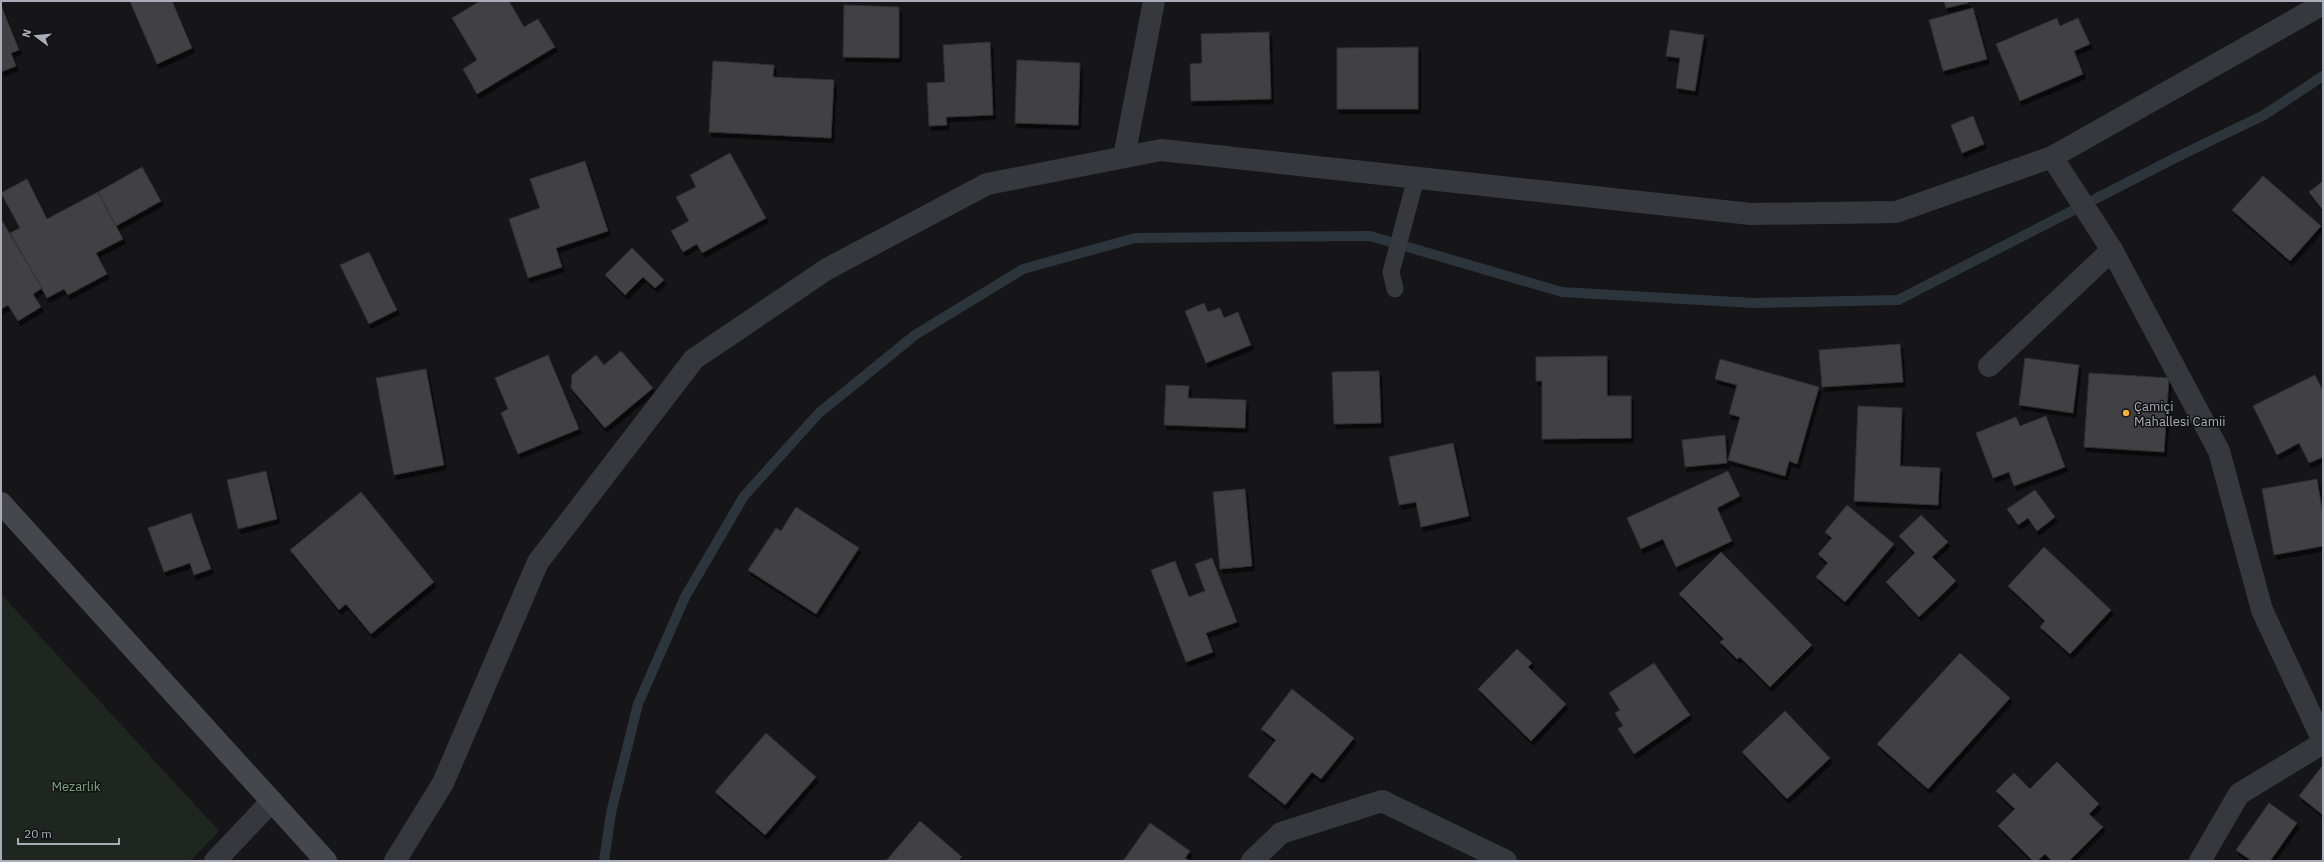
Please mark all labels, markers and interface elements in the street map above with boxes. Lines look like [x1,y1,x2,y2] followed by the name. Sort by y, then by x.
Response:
[16,16,56,56] north arrow
[19,27,34,39] text: N
[2134,398,2225,430] place label: Çamiçi Mahallesi Camii
[2121,408,2131,418] marker: Çamiçi Mahallesi Camii
[51,778,101,795] park label: Mezarlık
[18,820,119,846] scale bar
[24,826,52,841] text: 20 m

